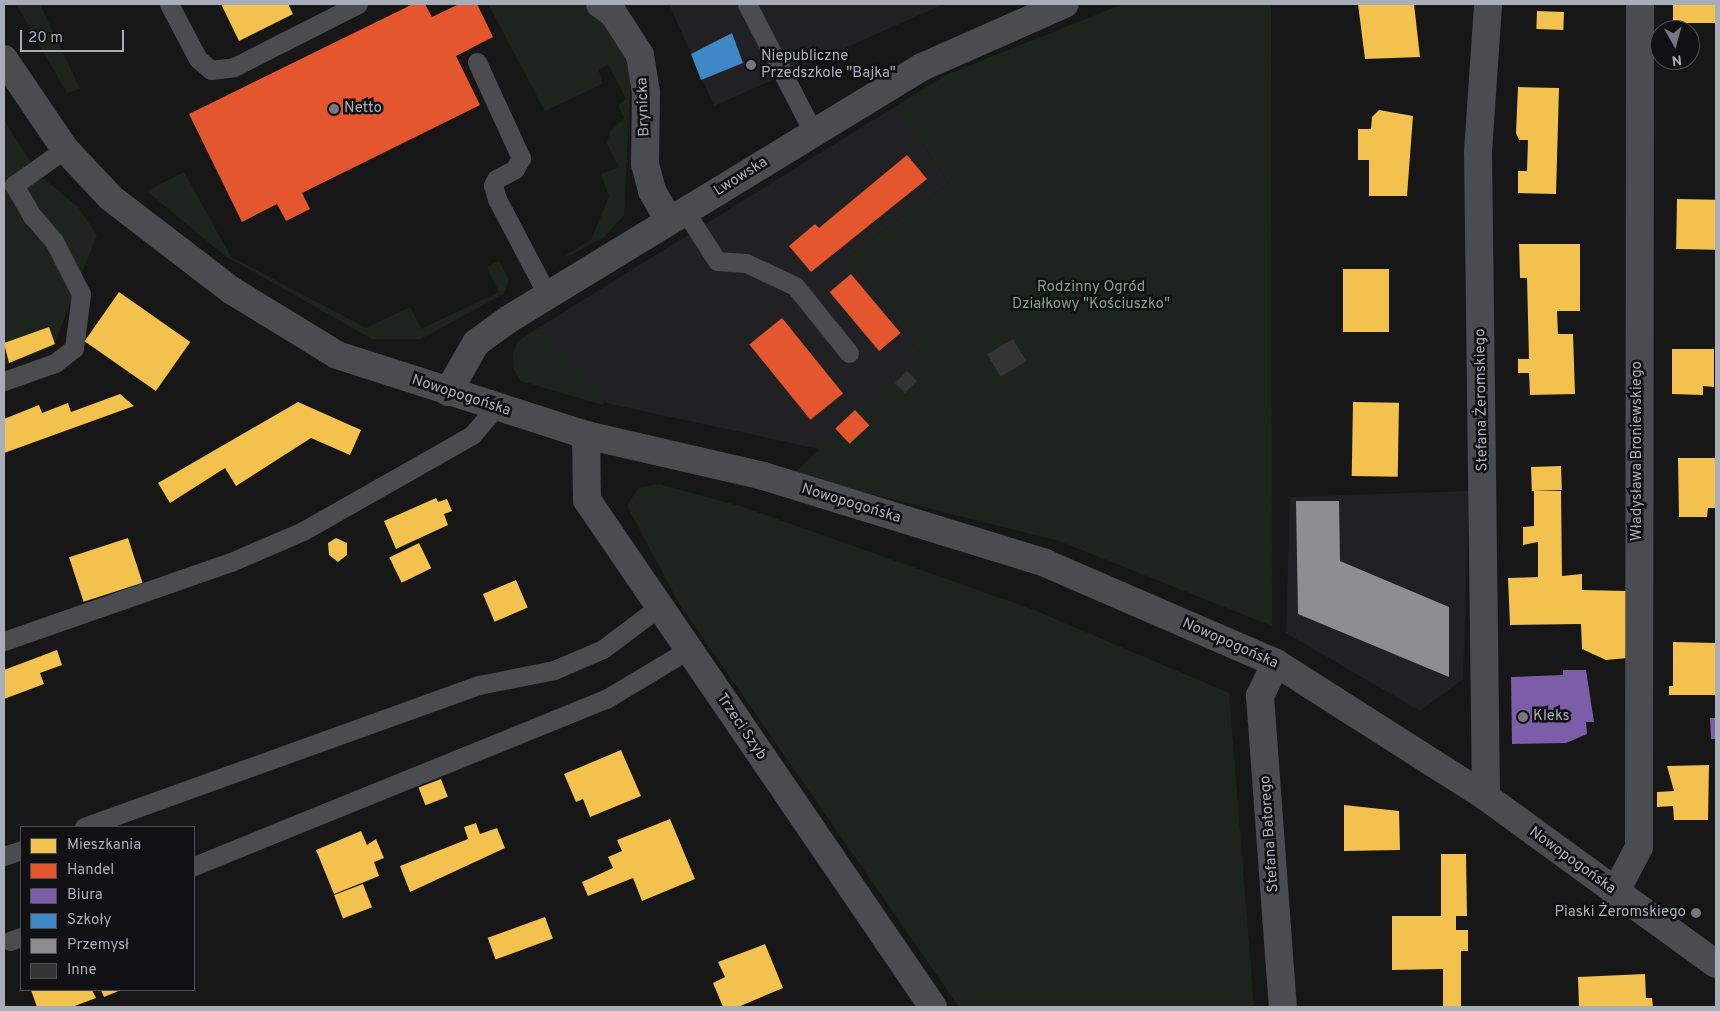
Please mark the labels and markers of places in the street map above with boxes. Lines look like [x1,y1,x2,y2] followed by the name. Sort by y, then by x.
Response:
[761,47,896,82] place label: Niepubliczne Przedszkole "Bajka"
[745,59,757,71] marker: Niepubliczne Przedszkole "Bajka"
[344,100,382,118] place label: Netto
[328,103,340,115] marker: Netto
[1533,708,1570,726] place label: Kleks
[1517,711,1529,723] marker: Kleks
[1554,904,1686,922] place label: Piaski Żeromskiego
[1690,907,1702,919] marker: Piaski Żeromskiego

